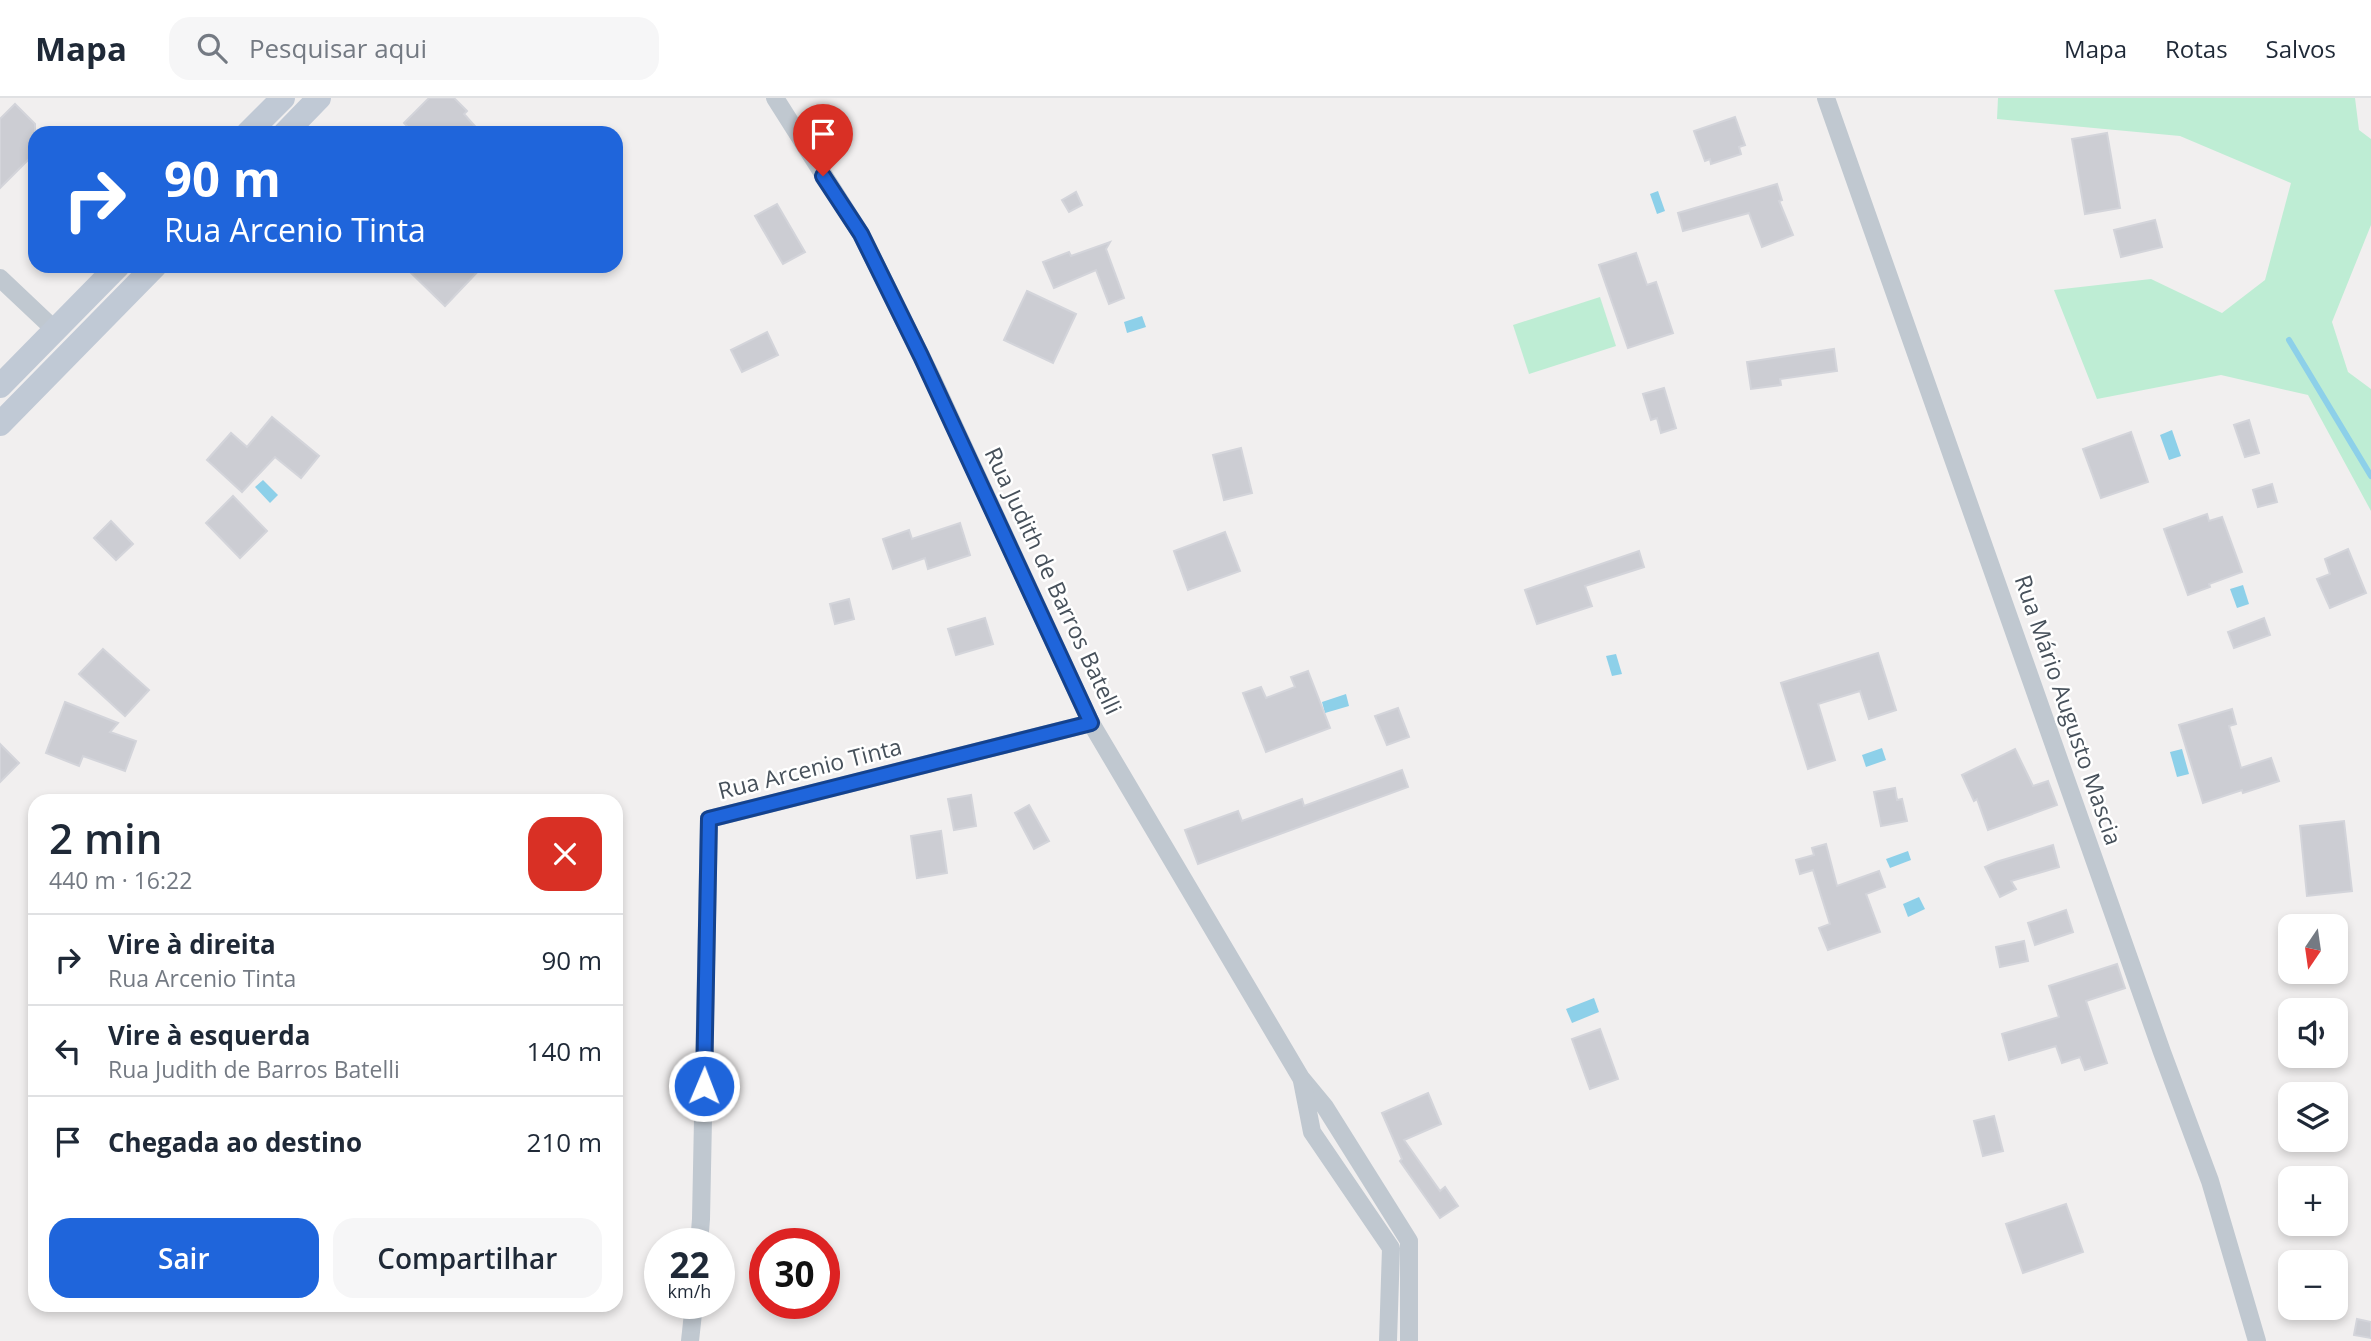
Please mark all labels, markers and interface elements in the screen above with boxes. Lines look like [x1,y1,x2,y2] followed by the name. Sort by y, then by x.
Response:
[169,17,659,80] search box
[35,26,127,71] text: Mapa
[193,29,231,67] icon: search
[249,30,427,66] text: Pesquisar aqui
[2064,32,2127,65] text: Mapa
[2165,32,2228,65] text: Rotas
[2266,32,2336,65] text: Salvos
[793,104,853,176] pin
[804,115,842,153] icon: arrive
[164,145,281,211] text: 90 m
[49,154,140,245] icon: right
[164,208,426,251] text: Rua Arcenio Tinta
[978,442,1130,720] street label: Rua Judith de Barros Batelli
[2008,570,2130,849] street label: Rua Mário Augusto Mascia
[715,730,905,806] street label: Rua Arcenio Tinta
[49,809,162,866] text: 2 min
[528,817,602,891] button: close
[49,864,192,896] text: 440 m · 16:22
[2278,914,2348,984] north arrow
[2278,914,2348,1320] map controls
[108,926,276,962] text: Vire à direita
[49,941,87,979] icon: right
[541,942,602,978] text: 90 m
[108,962,296,994] text: Rua Arcenio Tinta
[2278,998,2348,1068] button: sound
[108,1017,310,1053] text: Vire à esquerda
[49,1032,87,1070] icon: left
[527,1033,602,1069] text: 140 m
[667,1049,741,1123] position arrow
[108,1053,400,1085] text: Rua Judith de Barros Batelli
[2278,1082,2348,1152] button: layers
[49,1123,87,1161] icon: arrive
[108,1124,362,1160] text: Chegada ao destino
[527,1124,602,1160] text: 210 m
[2278,1166,2348,1236] button: +
[49,1218,319,1298] button: Sair
[333,1218,602,1298] button: Compartilhar
[749,1228,840,1319] speed limit sign: 30
[669,1241,710,1288] text: 22
[2278,1250,2348,1320] button: −
[668,1279,711,1303] text: km/h

